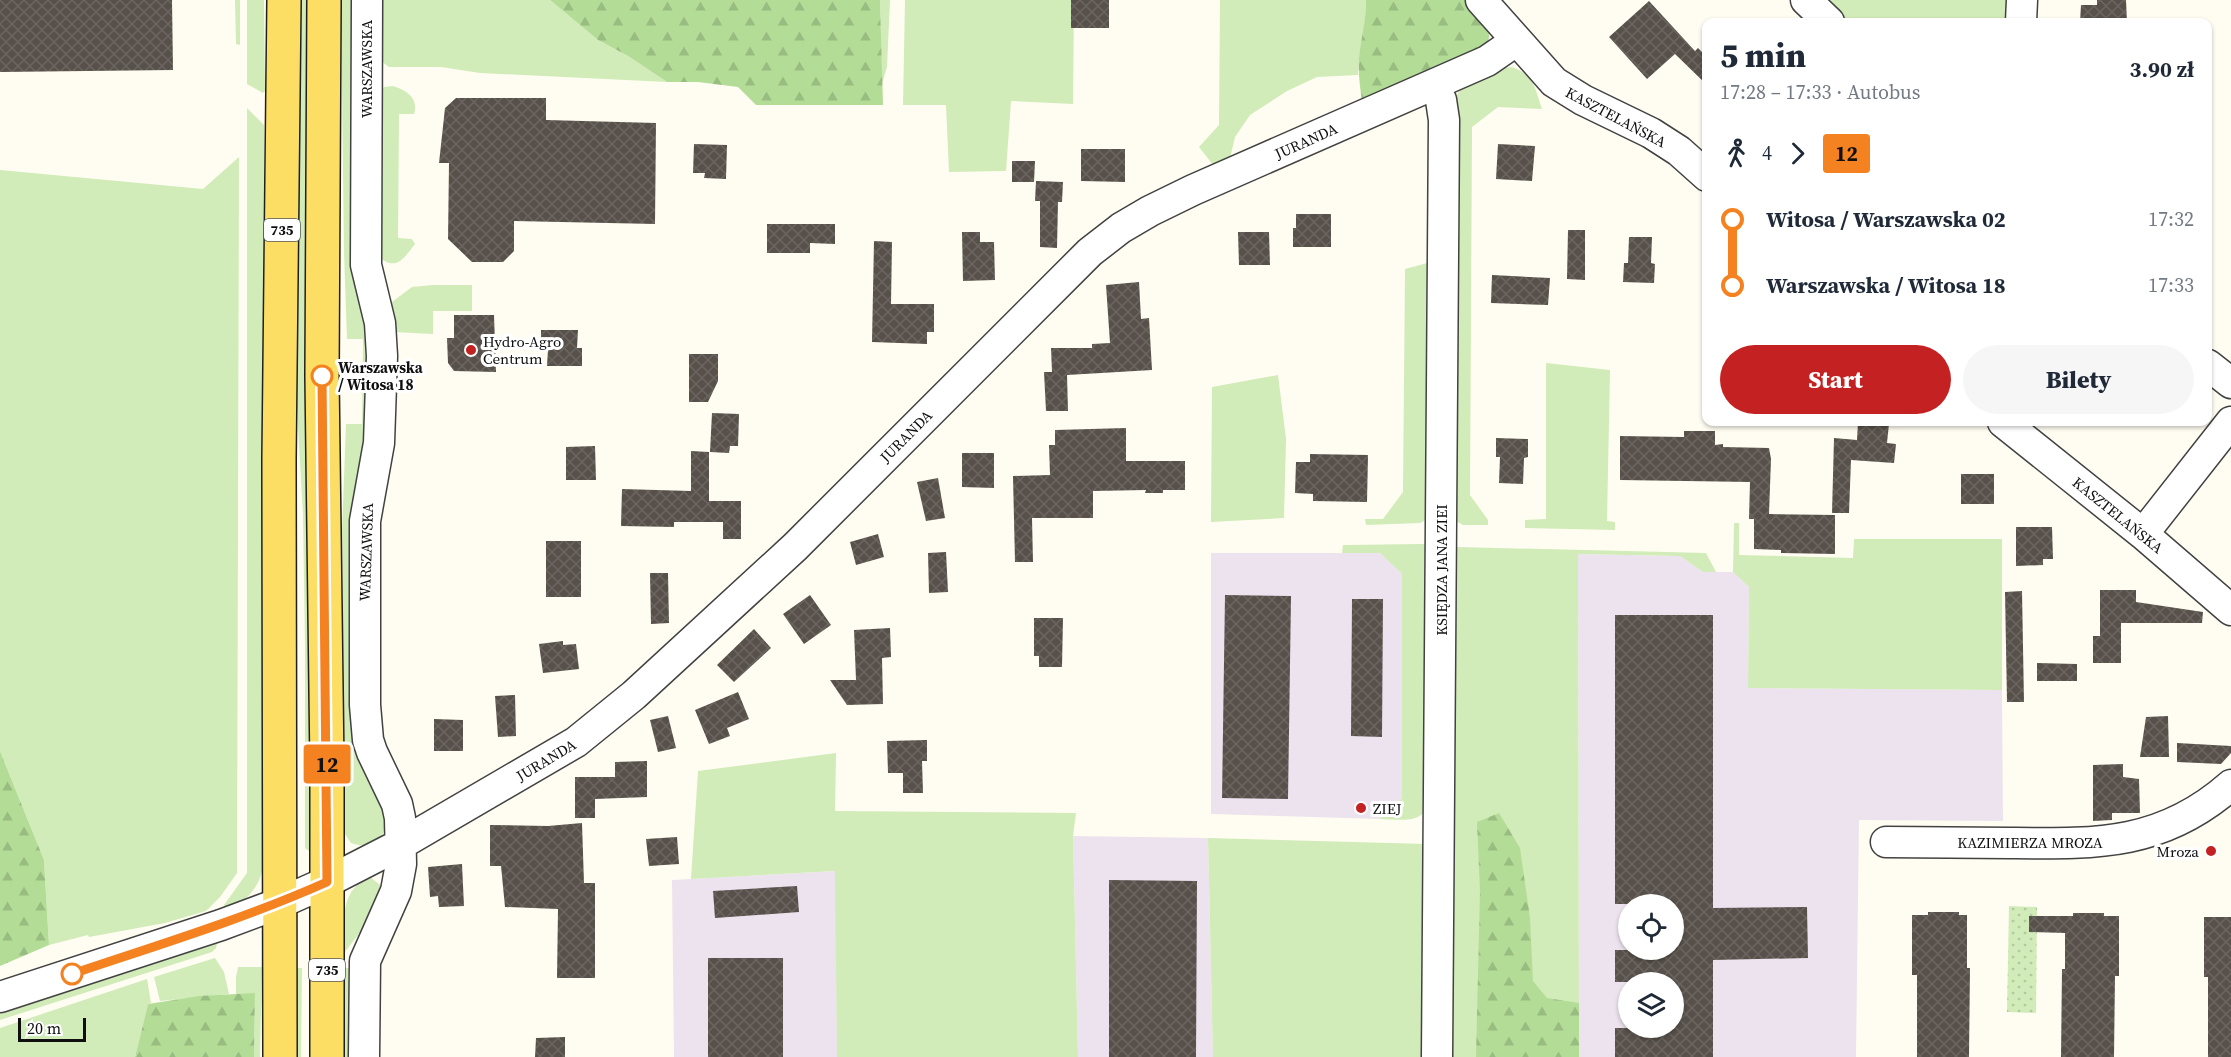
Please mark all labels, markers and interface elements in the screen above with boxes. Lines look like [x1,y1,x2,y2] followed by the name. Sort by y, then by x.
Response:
[356,20,377,118] street label: WARSZAWSKA
[1720,33,1806,78] text: 5 min
[2130,54,2194,84] text: 3.90 zł
[1720,78,1920,106] text: 17:28 – 17:33 · Autobus
[1562,82,1670,152] street label: KASZTELAŃSKA
[1270,118,1341,165] street label: JURANDA
[1720,137,1753,170] icon: walk
[1781,137,1814,170] icon: forward
[1762,139,1772,167] text: 4
[1835,139,1858,168] text: 12
[1766,204,2006,234] text: Witosa / Warszawska 02
[2148,205,2194,233] text: 17:32
[264,219,300,241] road number: 735
[1766,270,2006,300] text: Warszawska / Witosa 18
[2148,271,2194,299] text: 17:33
[483,331,561,369] place label: Hydro-Agro Centrum
[464,343,478,357] marker: Hydro-Agro Centrum
[1720,345,1951,414] button: Start
[1963,345,2194,414] button: Bilety
[338,357,424,395] place label: Warszawska / Witosa 18
[311,365,333,387] marker: Warszawska / Witosa 18
[874,405,937,468] street label: JURANDA
[2068,472,2168,558] street label: KASZTELAŃSKA
[354,502,378,602] street label: WARSZAWSKA
[1431,504,1452,636] street label: KSIĘDZA JANA ZIEI
[511,734,580,787] street label: JURANDA
[300,744,354,783] line badge: 12
[316,750,338,779] text: 12
[1373,798,1402,819] place label: ZIEJ
[1354,801,1368,815] marker: ZIEJ
[1957,832,2103,853] street label: KAZIMIERZA MROZA
[2157,841,2199,862] place label: Mroza
[2204,844,2218,858] marker: Mroza
[1618,894,1684,1038] map controls
[1618,894,1684,960] button: locate
[309,959,345,981] road number: 735
[61,963,83,985] unlabelled marker
[1618,972,1684,1038] button: layers
[18,1015,86,1042] scale bar
[27,1017,61,1039] text: 20 m

